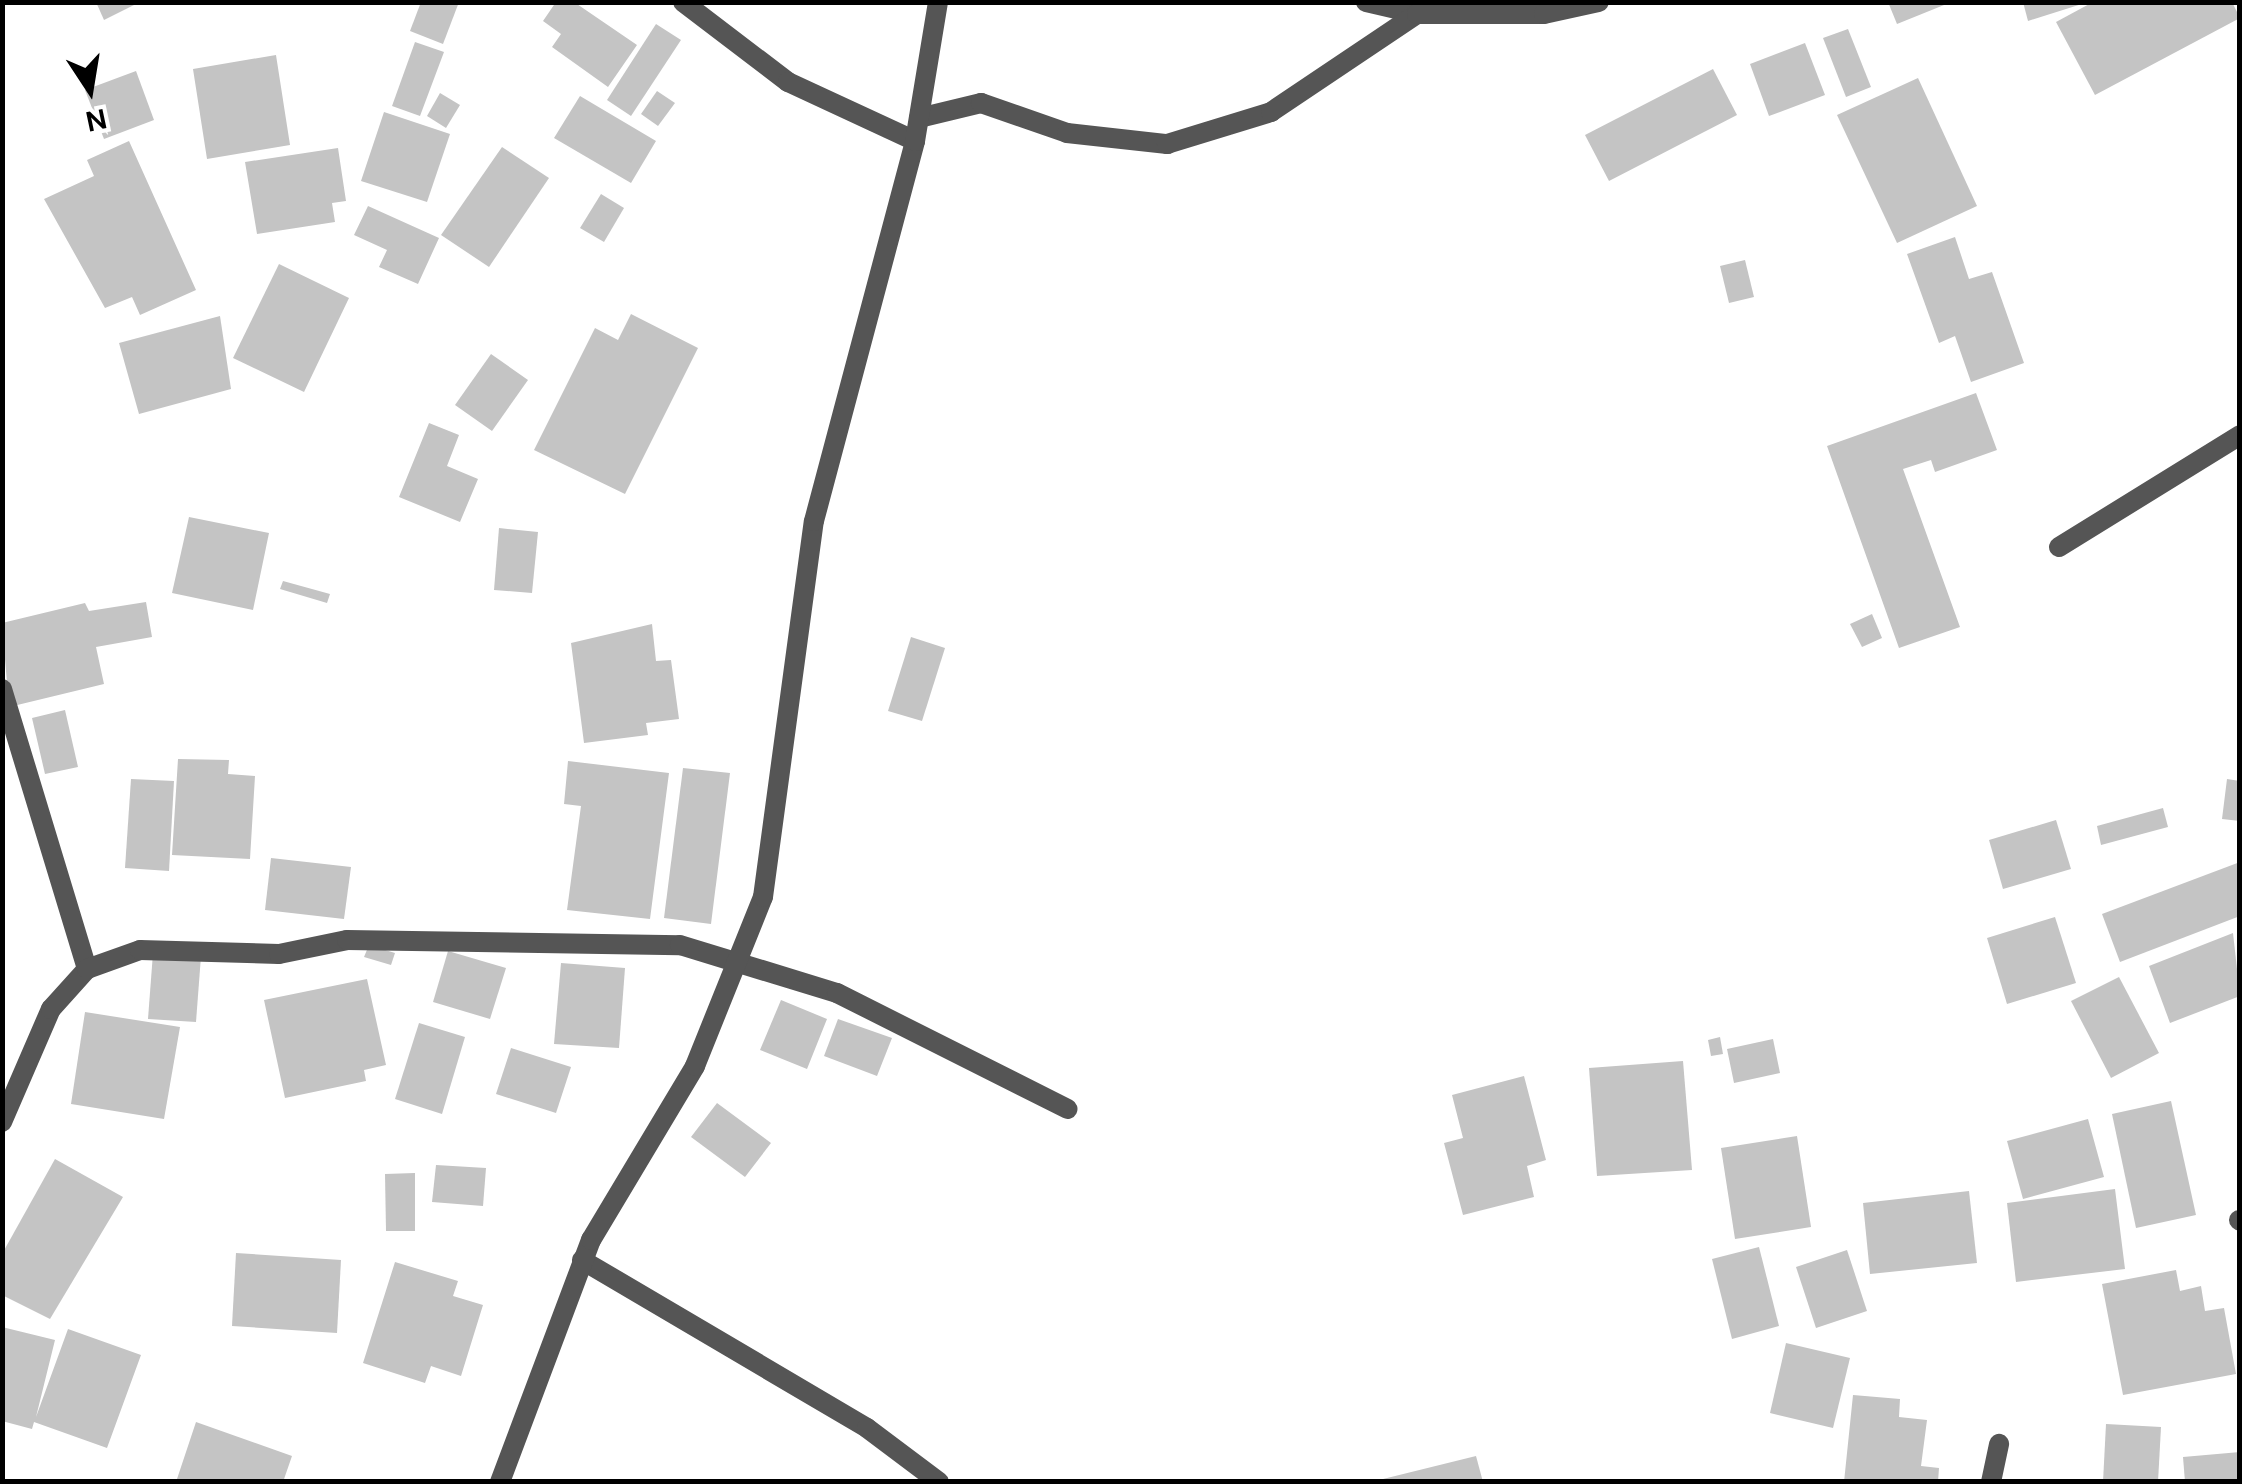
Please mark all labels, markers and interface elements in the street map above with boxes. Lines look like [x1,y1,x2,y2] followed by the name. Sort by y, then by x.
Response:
[40,40,140,140] north arrow
[83,100,110,140] text: N

